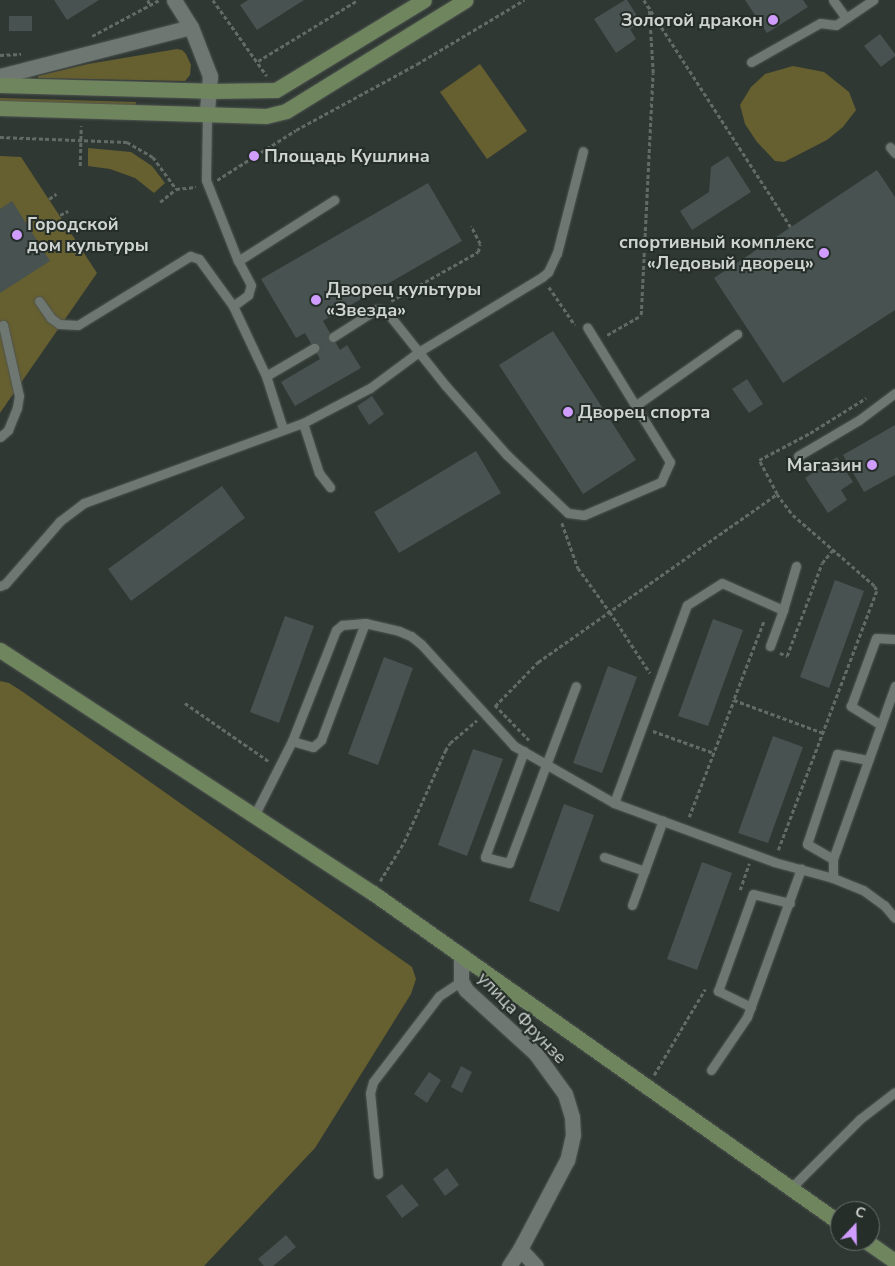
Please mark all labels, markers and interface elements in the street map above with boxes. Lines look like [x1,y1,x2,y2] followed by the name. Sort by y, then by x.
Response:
[621,9,763,31] place label: Золотой дракон
[767,14,779,26] marker: Золотой дракон
[264,145,430,167] place label: Площадь Кушлина
[248,150,260,162] marker: Площадь Кушлина
[27,214,149,256] place label: Городской дом культуры
[11,229,23,241] marker: Городской дом культуры
[619,232,814,274] place label: спортивный комплекс «Ледовый дворец»
[818,247,830,259] marker: спортивный комплекс «Ледовый дворец»
[326,279,481,322] place label: Дворец культуры «Звезда»
[310,294,322,306] marker: Дворец культуры «Звезда»
[578,401,710,423] place label: Дворец спорта
[562,406,574,418] marker: Дворец спорта
[787,454,862,476] place label: Магазин
[866,459,878,471] marker: Магазин
[473,968,571,1068] street label: улица Фрунзе
[830,1201,880,1251] north arrow
[852,1202,868,1223] text: С

